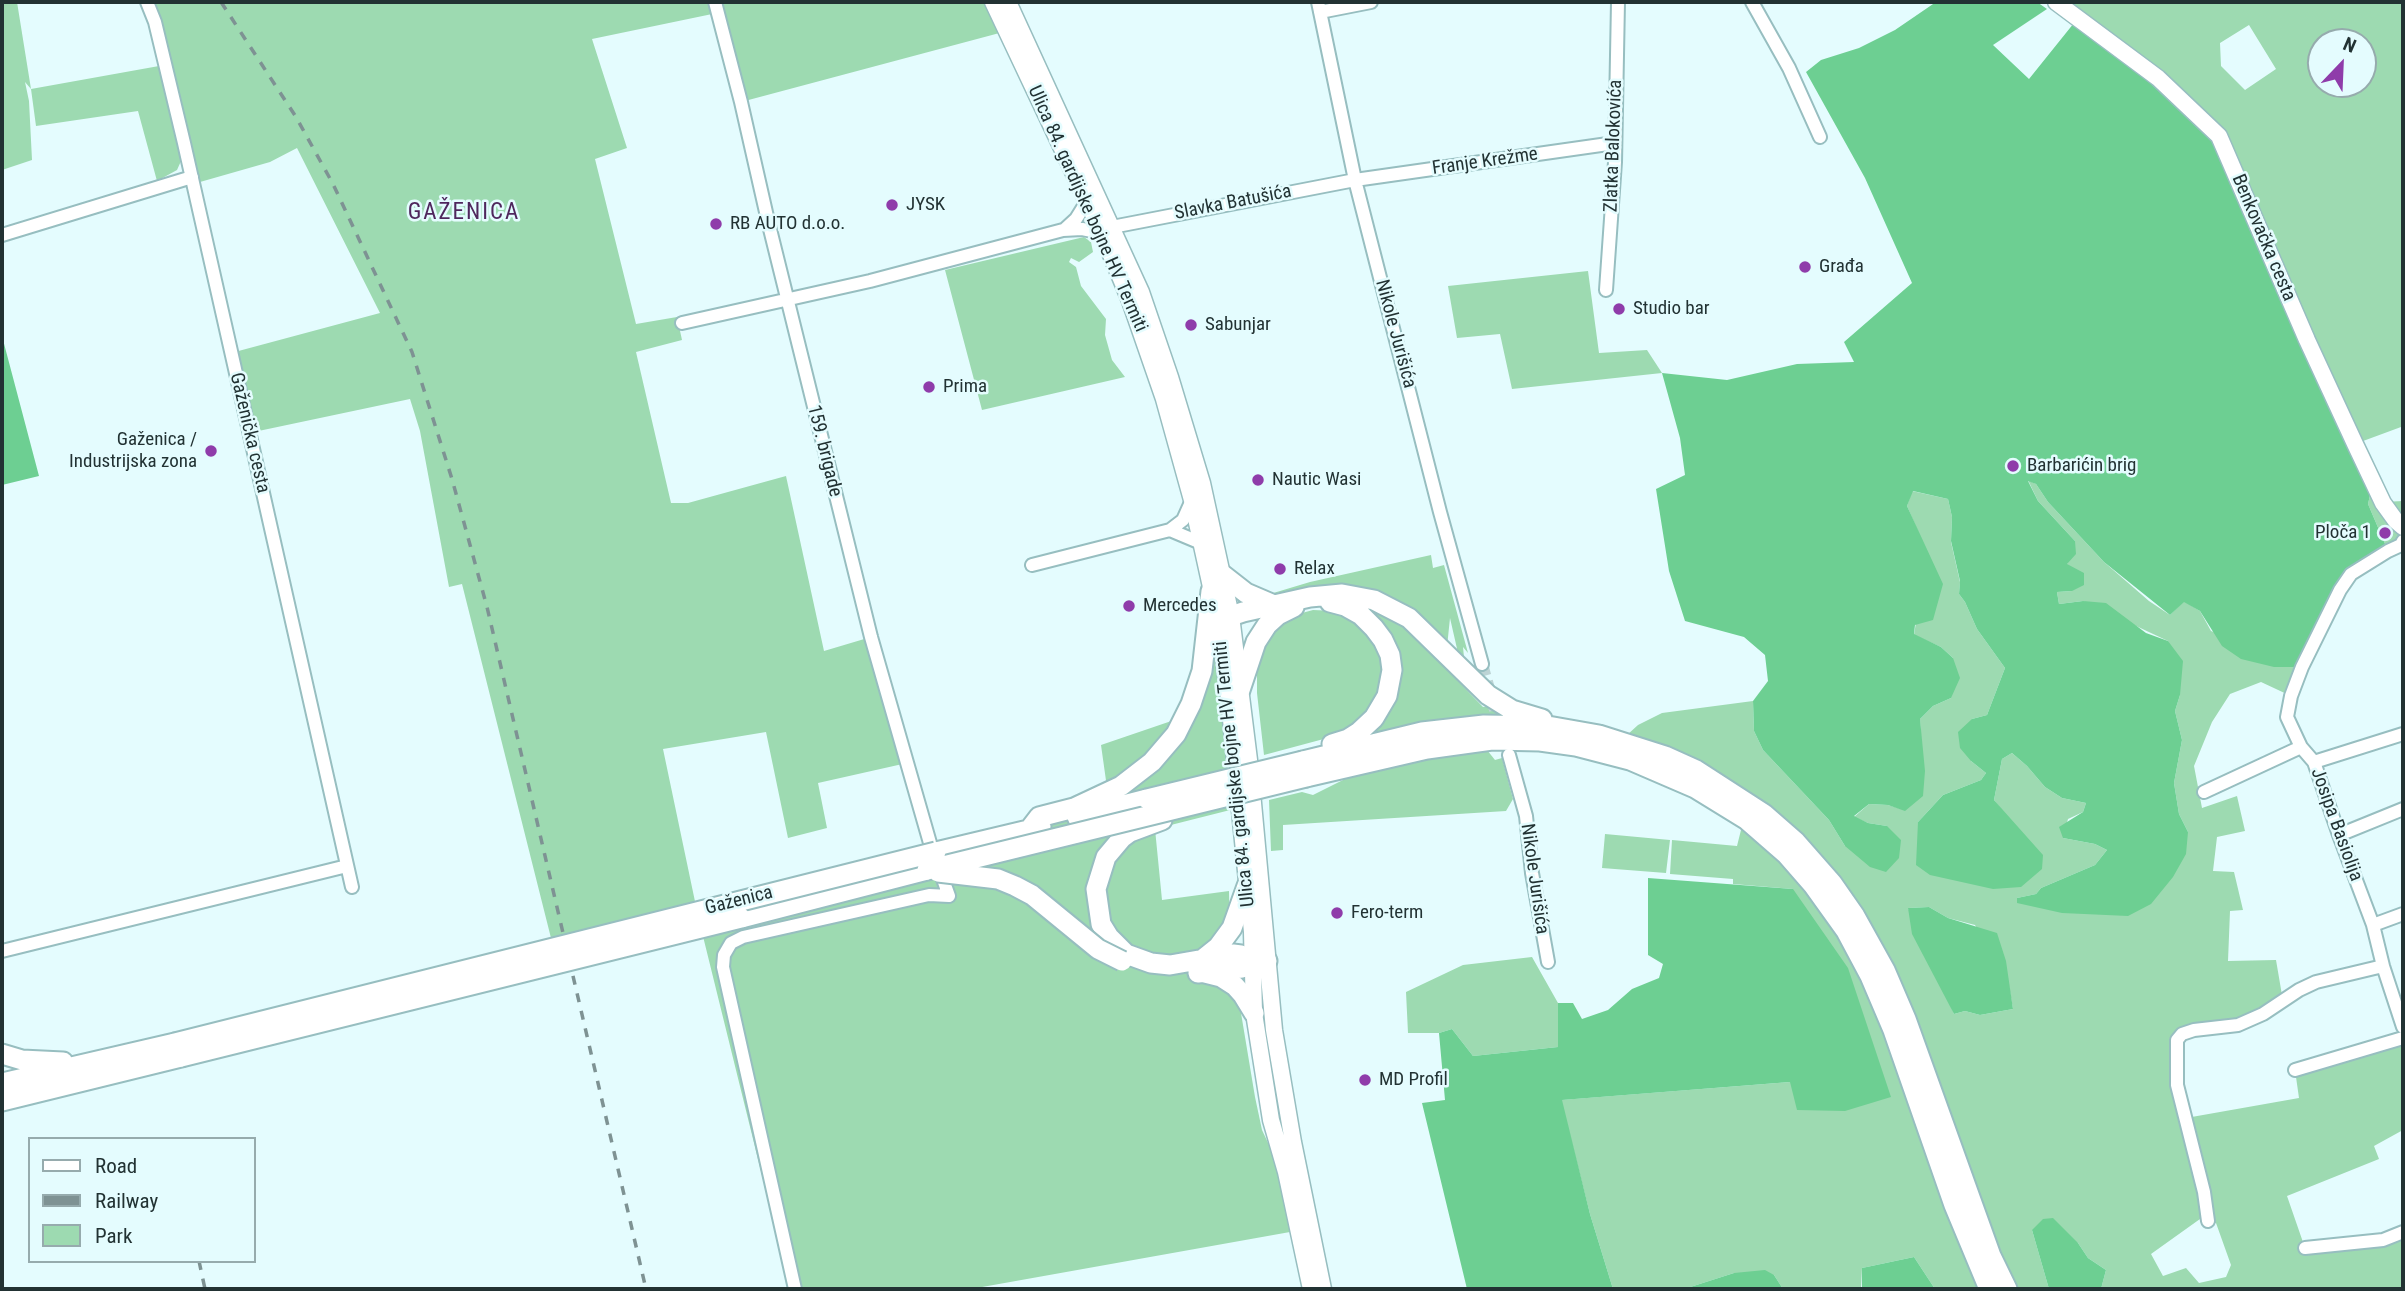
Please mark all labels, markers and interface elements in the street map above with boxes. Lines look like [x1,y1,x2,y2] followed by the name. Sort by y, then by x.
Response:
[2307,28,2377,98] north arrow
[2340,32,2359,58] text: N
[1600,79,1628,213] street label: Zlatka Balokovića
[1022,82,1152,336] street label: Ulica 84. gardijske bojne HV Termiti
[1431,143,1539,181] street label: Franje Krežme
[2226,171,2300,305] street label: Benkovačka cesta
[1173,181,1293,225] street label: Slavka Batušića
[906,194,945,216] place label: JYSK
[884,197,900,213] marker: JYSK
[409,199,519,227] district label: GAŽENICA
[730,213,845,235] place label: RB AUTO d.o.o.
[708,216,724,232] marker: RB AUTO d.o.o.
[1819,256,1864,278] place label: Građa
[1797,259,1813,275] marker: Građa
[1370,277,1420,391] street label: Nikole Jurišića
[1633,298,1710,320] place label: Studio bar
[1611,301,1627,317] marker: Studio bar
[1205,314,1271,336] place label: Sabunjar
[1183,317,1199,333] marker: Sabunjar
[224,371,274,495] street label: Gaženička cesta
[943,376,987,398] place label: Prima
[921,379,937,395] marker: Prima
[802,403,846,499] street label: 159. brigade
[69,429,197,473] place label: Gaženica / Industrijska zona
[203,443,219,459] marker: Gaženica / Industrijska zona
[2027,455,2136,477] place label: Barbarićin brig
[2005,458,2021,474] marker: Barbarićin brig
[1272,469,1361,491] place label: Nautic Wasi
[1250,472,1266,488] marker: Nautic Wasi
[2315,522,2371,544] place label: Ploča 1
[2377,525,2393,541] marker: Ploča 1
[1294,558,1335,580] place label: Relax
[1272,561,1288,577] marker: Relax
[1143,595,1217,617] place label: Mercedes
[1121,598,1137,614] marker: Mercedes
[1210,640,1260,908] street label: Ulica 84. gardijske bojne HV Termiti
[2305,765,2367,885] street label: Josipa Basiolija
[1515,822,1553,936] street label: Nikole Jurišića
[703,882,775,920] street label: Gaženica
[1351,902,1423,924] place label: Fero-term
[1329,905,1345,921] marker: Fero-term
[1379,1069,1448,1091] place label: MD Profil
[1357,1072,1373,1088] marker: MD Profil
[28,1137,256,1263] legend
[95,1154,137,1178] text: Road
[95,1189,158,1213] text: Railway
[95,1224,132,1248] text: Park

